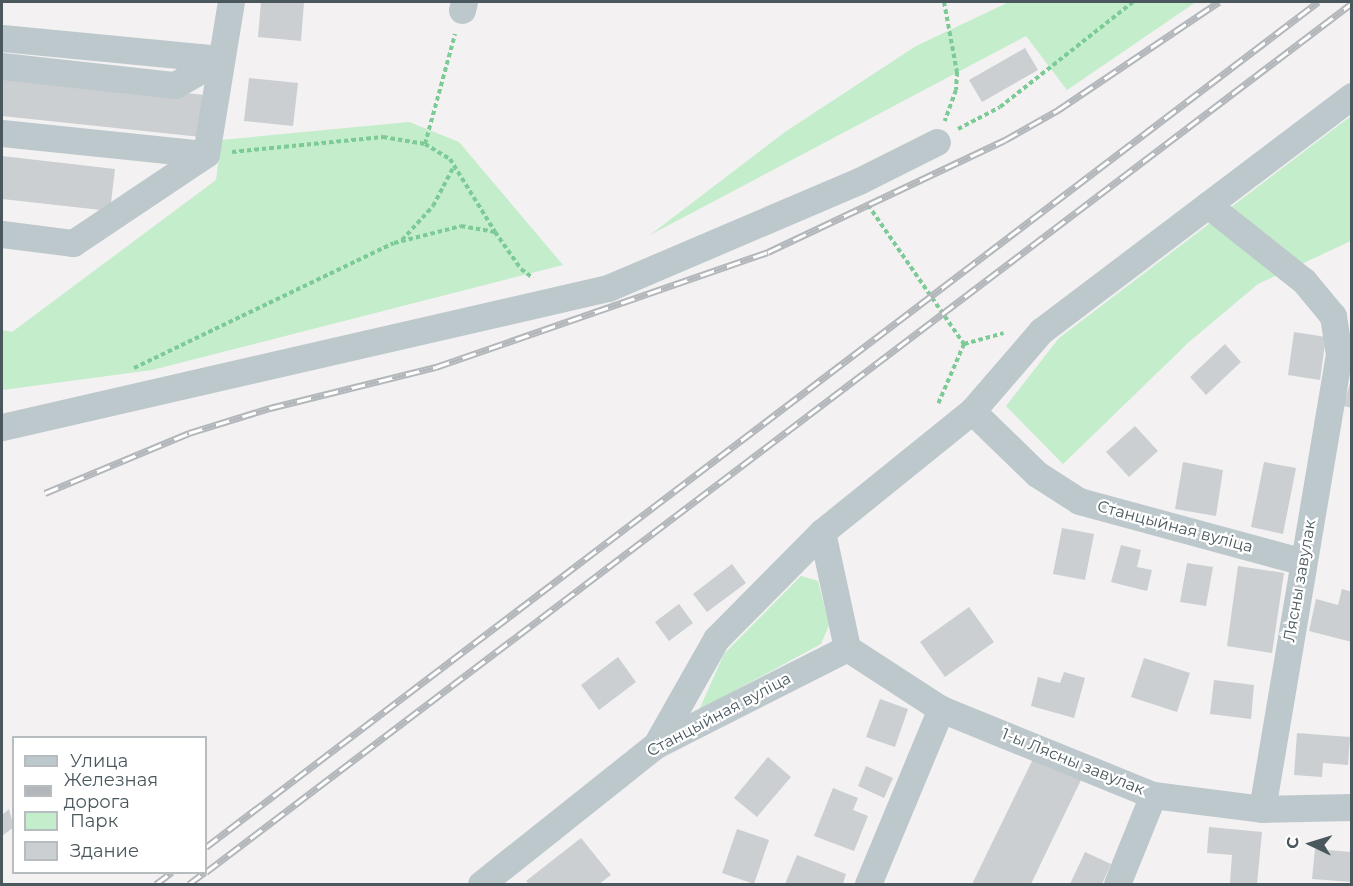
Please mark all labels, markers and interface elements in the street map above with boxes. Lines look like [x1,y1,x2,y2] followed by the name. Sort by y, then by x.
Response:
[1095,497,1255,557] street label: Станцыйная вуліца
[1280,518,1320,644] street label: Лясны завулак
[644,669,794,761] street label: Станцыйная вуліца
[999,725,1147,799] street label: 1-ы Лясны завулак
[12,736,207,874] legend
[70,750,128,772] text: Улица
[64,769,158,813] text: Железная дорога
[70,810,118,832] text: Парк
[1281,814,1341,874] north arrow
[1283,836,1302,849] text: С
[70,840,139,862] text: Здание

